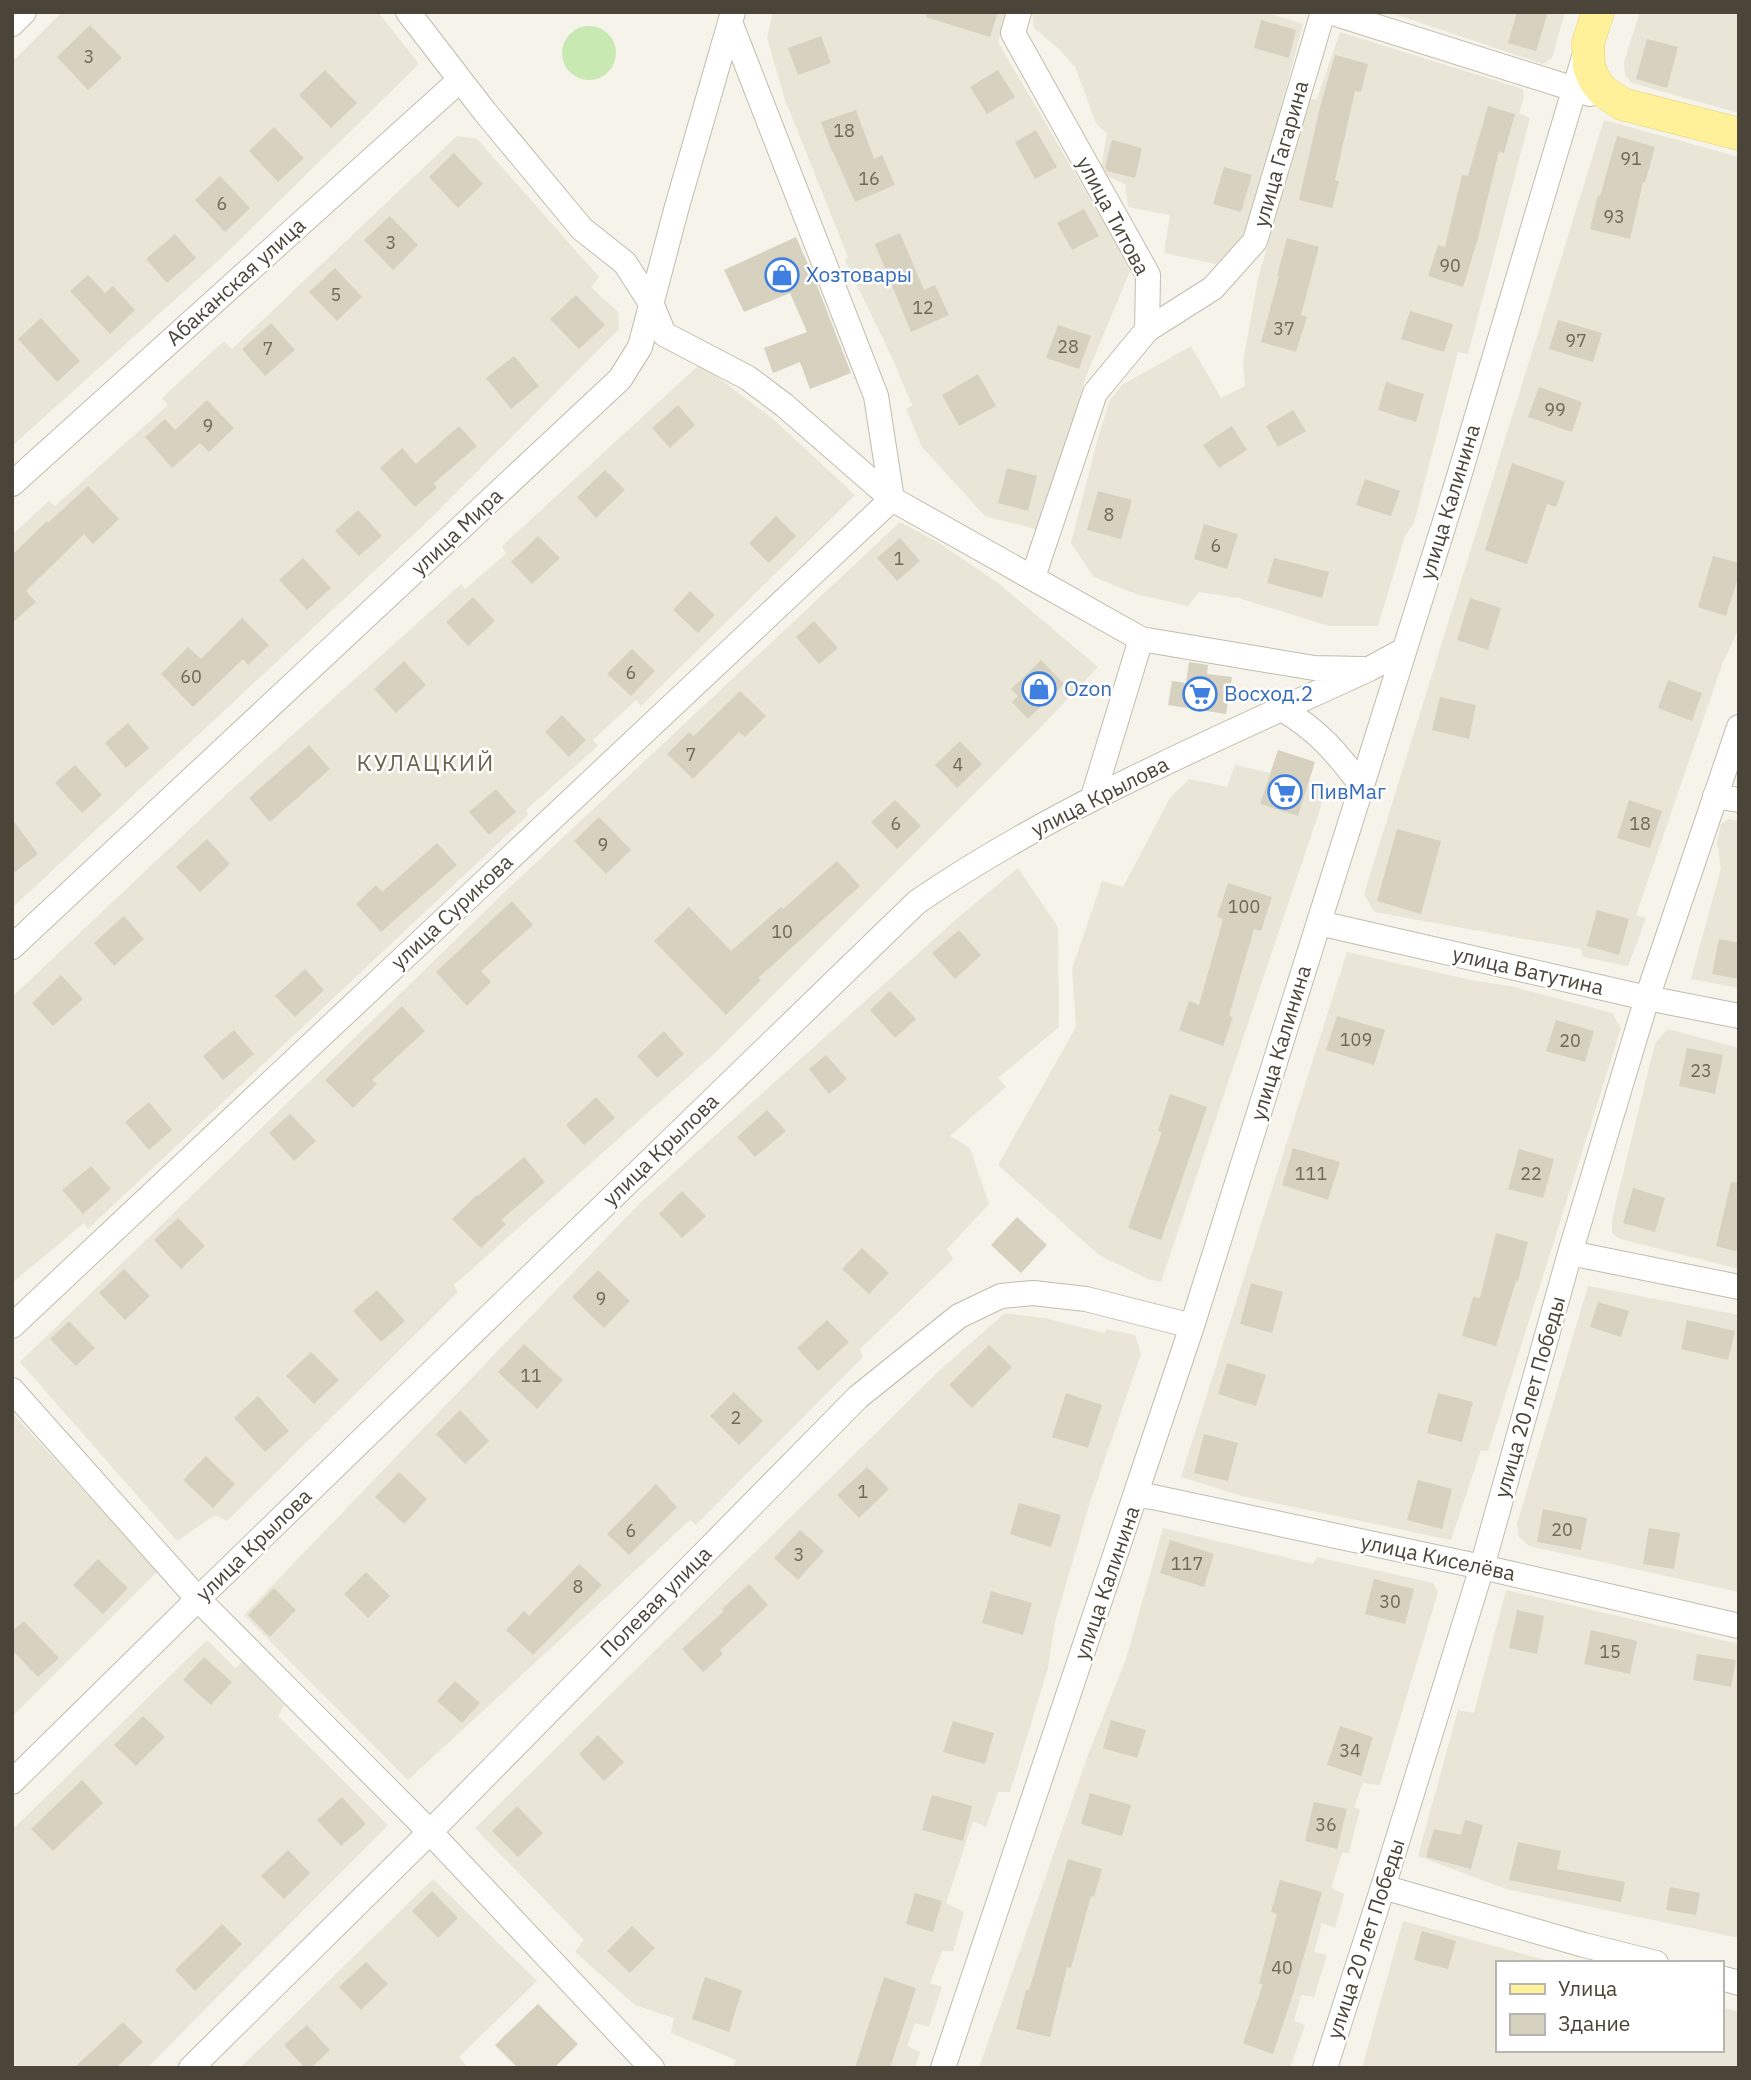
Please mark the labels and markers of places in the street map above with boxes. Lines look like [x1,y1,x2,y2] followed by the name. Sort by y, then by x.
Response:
[763,256,801,294] shop icon: Хозтовары
[806,260,912,288] place label: Хозтовары
[1020,670,1058,708] shop icon: Ozon
[1064,674,1112,702] place label: Ozon
[1181,675,1219,713] supermarket icon: Восход.2
[1224,679,1313,707] place label: Восход.2
[1266,773,1304,811] supermarket icon: ПивМаг
[1310,777,1386,805] place label: ПивМаг

